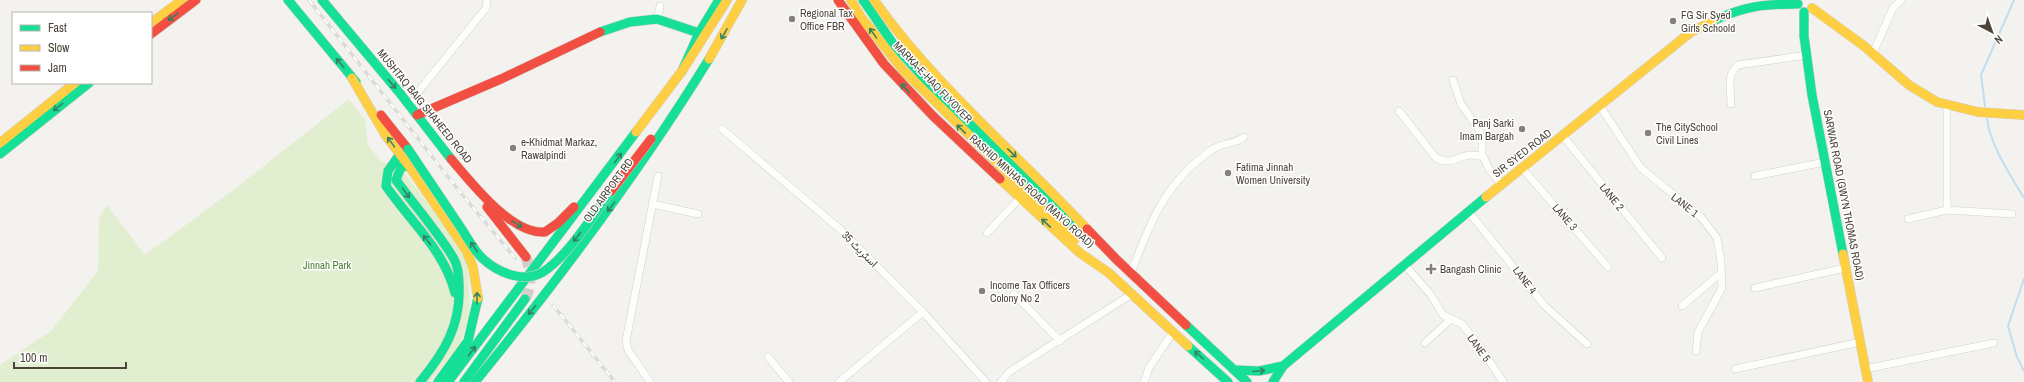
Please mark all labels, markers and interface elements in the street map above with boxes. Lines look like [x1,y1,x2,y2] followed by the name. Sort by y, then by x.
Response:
[800,6,853,33] place label: Regional Tax Office FBR
[1681,8,1735,35] place label: FG Sir Syed Girls Schoold
[12,12,152,84] legend
[1972,12,2012,52] north arrow
[168,13,179,21] one-way arrow
[787,14,797,24] marker: Regional Tax Office FBR
[1668,16,1678,26] marker: FG Sir Syed Girls Schoold
[48,20,67,36] text: Fast
[719,28,727,40] one-way arrow
[869,28,877,39] one-way arrow
[1992,32,2006,47] text: N
[891,38,976,126] street label: MARKA-E-HAQ FLYOVER
[48,40,70,56] text: Slow
[375,46,475,166] street label: MUSHTAQ BAIG SHAHEED ROAD
[336,58,345,69] one-way arrow
[48,60,67,76] text: Jam
[387,78,396,89] one-way arrow
[901,83,910,93] one-way arrow
[53,103,64,111] one-way arrow
[1821,108,1867,282] street label: SARWAR ROAD (GWYN THOMAS ROAD)
[1460,116,1514,143] place label: Panj Sarki Imam Bargah
[1656,120,1718,147] place label: The CitySchool Civil Lines
[956,124,966,133] one-way arrow
[1517,124,1527,134] marker: Panj Sarki Imam Bargah
[1490,126,1554,180] street label: SIR SYED ROAD
[1643,128,1653,138] marker: The CitySchool Civil Lines
[967,131,1097,251] street label: RASHID MINHAS ROAD (MAYO ROAD)
[521,135,597,162] place label: e-Khidmat Markaz, Rawalpindi
[387,136,395,147] one-way arrow
[508,143,518,153] marker: e-Khidmat Markaz, Rawalpindi
[1007,148,1017,158] one-way arrow
[614,153,622,164] one-way arrow
[580,155,636,225] street label: OLD AIRPORT RD
[1236,160,1311,187] place label: Fatima Jinnah Women University
[1223,168,1233,178] marker: Fatima Jinnah Women University
[1597,181,1627,213] street label: LANE 2
[402,188,410,199] one-way arrow
[1668,190,1702,220] street label: LANE 1
[607,201,615,212] one-way arrow
[1550,201,1580,233] street label: LANE 3
[1041,218,1051,228] one-way arrow
[511,220,523,228] one-way arrow
[839,228,881,270] street label: اسٹریٹ 35
[572,231,581,242] one-way arrow
[422,234,431,245] one-way arrow
[470,242,478,253] one-way arrow
[303,258,352,272] park label: Jinnah Park
[1440,262,1502,276] place label: Bangash Clinic
[1425,263,1437,275] marker: Bangash Clinic
[1510,263,1540,297] street label: LANE 4
[990,278,1071,305] place label: Income Tax Officers Colony No 2
[977,286,987,296] marker: Income Tax Officers Colony No 2
[473,292,481,305] one-way arrow
[528,305,537,316] one-way arrow
[1464,331,1494,365] street label: LANE 5
[14,344,126,370] scale bar
[467,345,476,356] one-way arrow
[20,350,47,366] text: 100 m
[1194,351,1205,360] one-way arrow
[1252,367,1265,374] one-way arrow

